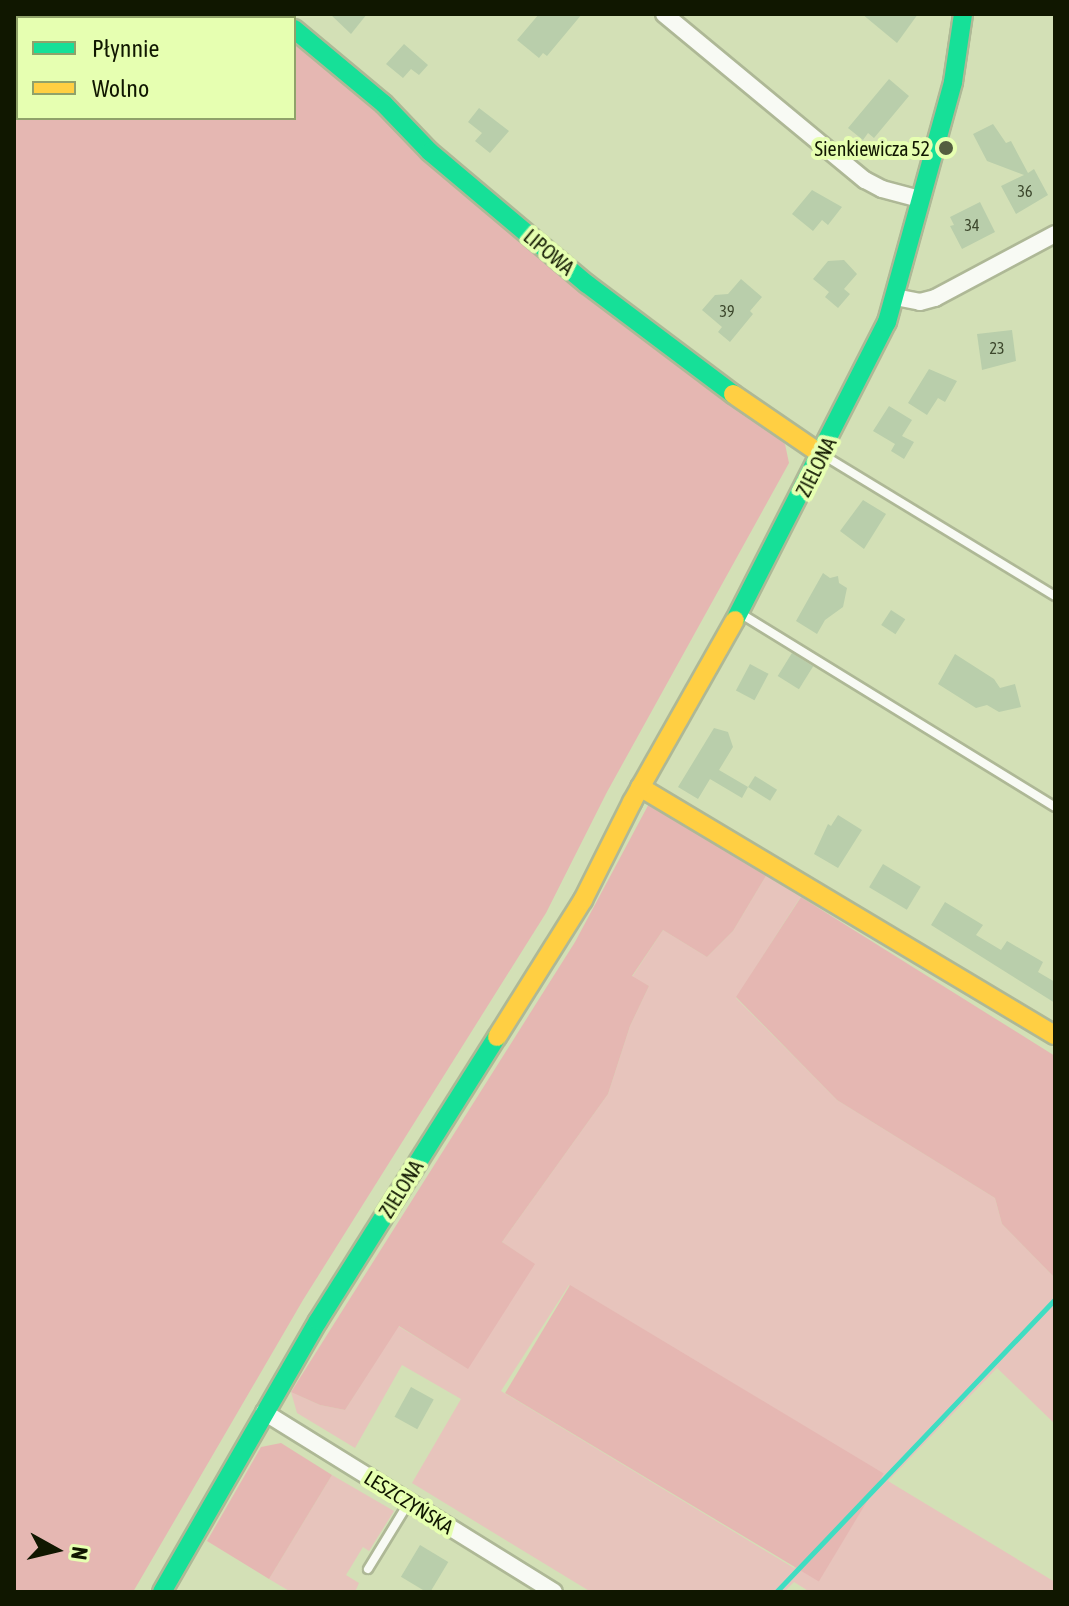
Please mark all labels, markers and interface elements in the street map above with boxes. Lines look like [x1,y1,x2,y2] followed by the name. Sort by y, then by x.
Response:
[16,16,296,120] legend
[92,35,159,62] text: Płynnie
[92,75,149,102] text: Wolno
[815,136,930,160] place label: Sienkiewicza 52
[937,139,955,157] marker: Sienkiewicza 52
[1017,181,1033,201] house number: 36
[964,215,980,235] house number: 34
[519,224,579,280] street label: LIPOWA
[719,301,735,321] house number: 39
[989,338,1005,358] house number: 23
[791,433,841,501] street label: ZIELONA
[374,1156,428,1222] street label: ZIELONA
[360,1465,458,1539] street label: LESZCZYŃSKA
[16,1510,96,1590] north arrow
[66,1545,94,1562] text: N

